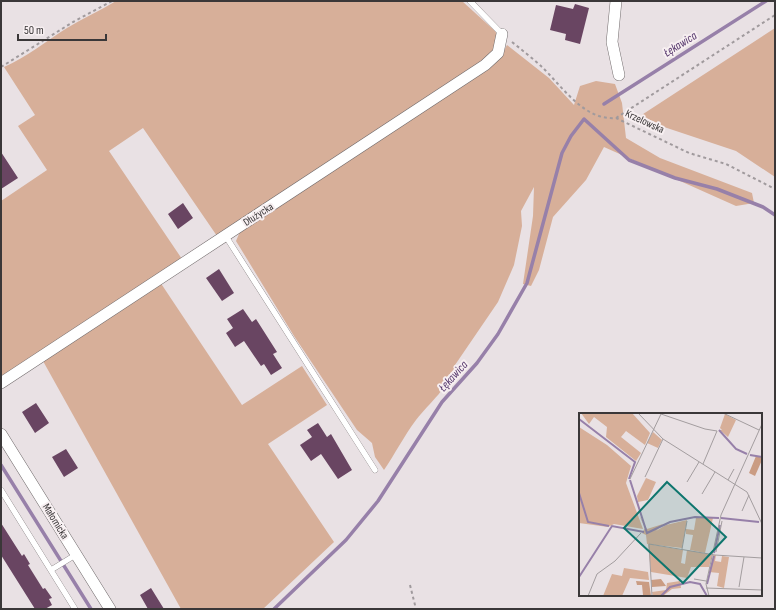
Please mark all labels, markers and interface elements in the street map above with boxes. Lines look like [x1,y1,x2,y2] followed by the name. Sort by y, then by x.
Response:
[18,16,106,42] scale bar
[24,23,44,38] text: 50 m
[661,28,700,60] water label: Łękawica
[623,107,666,136] street label: Krzelowska
[241,200,276,229] street label: Dłużycka
[436,358,471,395] water label: Łękawica
[579,413,762,596] inset map
[40,501,72,541] street label: Małomicka

